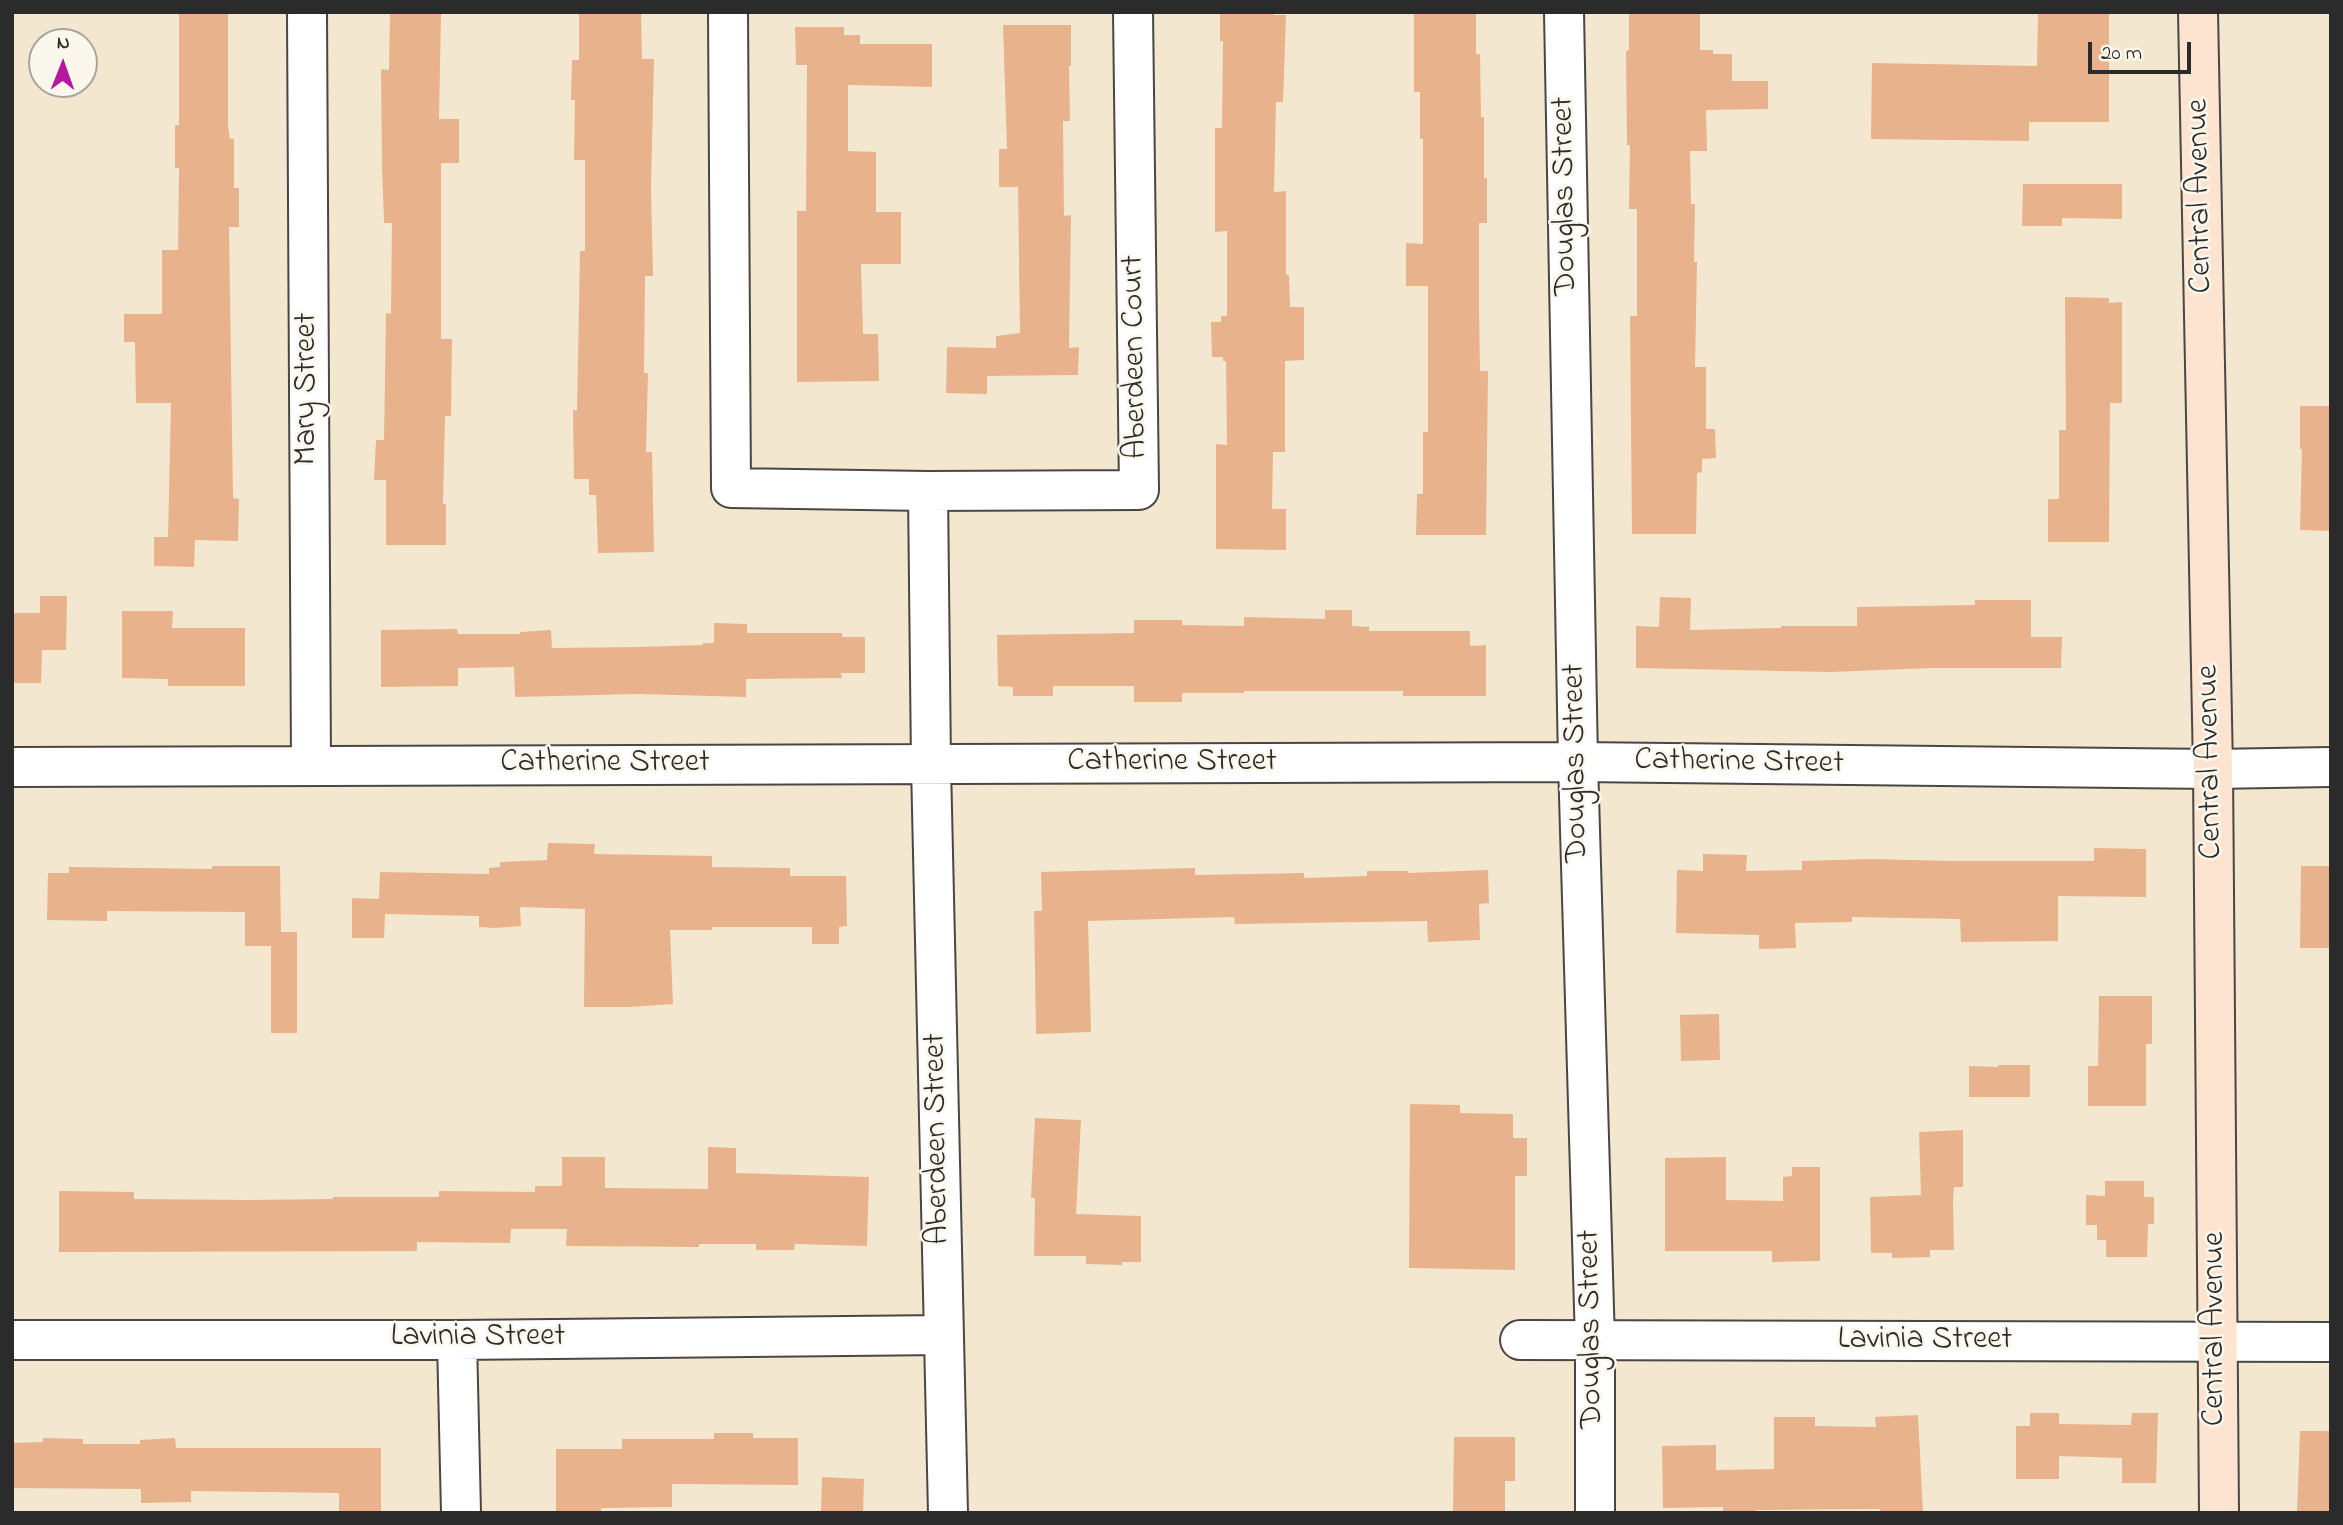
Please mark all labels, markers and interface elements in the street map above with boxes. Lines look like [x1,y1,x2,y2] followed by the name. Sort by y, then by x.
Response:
[28,28,98,98] north arrow
[2091,28,2194,72] scale bar
[57,30,70,57] text: N
[2101,39,2142,69] text: 20 m
[1546,96,1588,296] street label: Douglas Street
[2181,98,2223,294] street label: Central Avenue
[1116,254,1158,460] street label: Aberdeen Court
[290,312,328,466] street label: Mary Street
[1557,663,1599,863] street label: Douglas Street
[2191,664,2233,860] street label: Central Avenue
[1634,743,1844,785] street label: Catherine Street
[1067,745,1277,783] street label: Catherine Street
[500,746,710,784] street label: Catherine Street
[918,1033,960,1245] street label: Aberdeen Street
[1572,1229,1614,1429] street label: Douglas Street
[2198,1232,2236,1426] street label: Central Avenue
[391,1320,565,1358] street label: Lavinia Street
[1838,1323,2012,1361] street label: Lavinia Street

